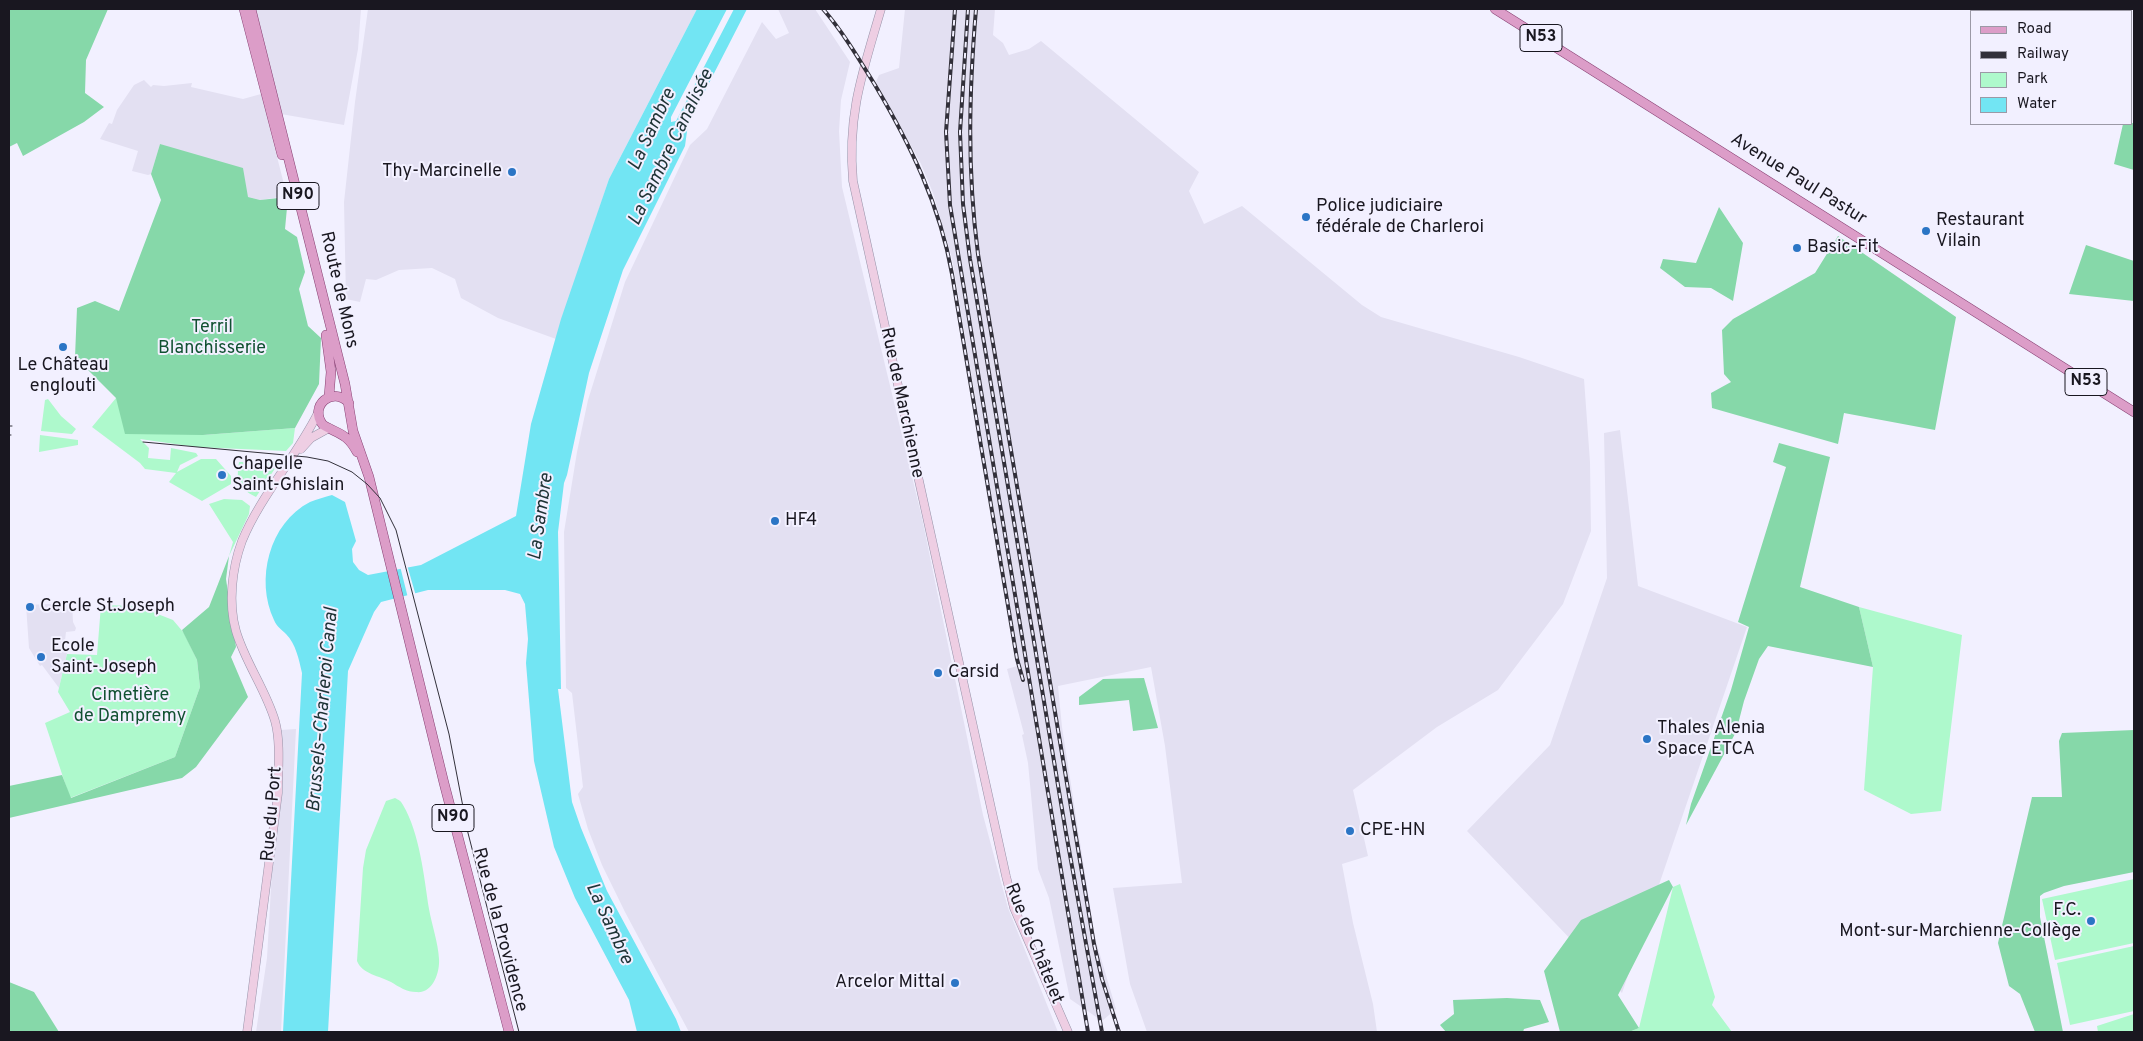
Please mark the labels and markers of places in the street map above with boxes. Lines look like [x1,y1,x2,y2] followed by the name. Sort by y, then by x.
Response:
[382,161,502,183] place label: Thy-Marcinelle
[506,166,518,178] marker: Thy-Marcinelle
[1316,196,1484,238] place label: Police judiciaire fédérale de Charleroi
[1936,210,2025,252] place label: Restaurant Vilain
[1300,211,1312,223] marker: Police judiciaire fédérale de Charleroi
[1920,225,1932,237] marker: Restaurant Vilain
[1807,237,1879,259] place label: Basic-Fit
[1791,242,1803,254] marker: Basic-Fit
[57,341,69,353] marker: Le Château englouti
[17,355,109,398] place label: Le Château englouti
[232,454,344,496] place label: Chapelle Saint-Ghislain
[216,469,228,481] marker: Chapelle Saint-Ghislain
[785,510,817,532] place label: HF4
[769,515,781,527] marker: HF4
[40,596,175,618] place label: Cercle St.Joseph
[24,601,36,613] marker: Cercle St.Joseph
[51,636,157,679] place label: Ecole Saint-Joseph
[35,651,47,663] marker: Ecole Saint-Joseph
[948,662,999,684] place label: Carsid
[932,667,944,679] marker: Carsid
[1657,718,1765,761] place label: Thales Alenia Space ETCA
[1641,733,1653,745] marker: Thales Alenia Space ETCA
[1360,820,1426,842] place label: CPE-HN
[1344,825,1356,837] marker: CPE-HN
[1839,900,2081,942] place label: F.C. Mont-sur-Marchienne-Collège
[2085,915,2097,927] marker: F.C. Mont-sur-Marchienne-Collège
[835,972,945,994] place label: Arcelor Mittal
[949,977,961,989] marker: Arcelor Mittal

